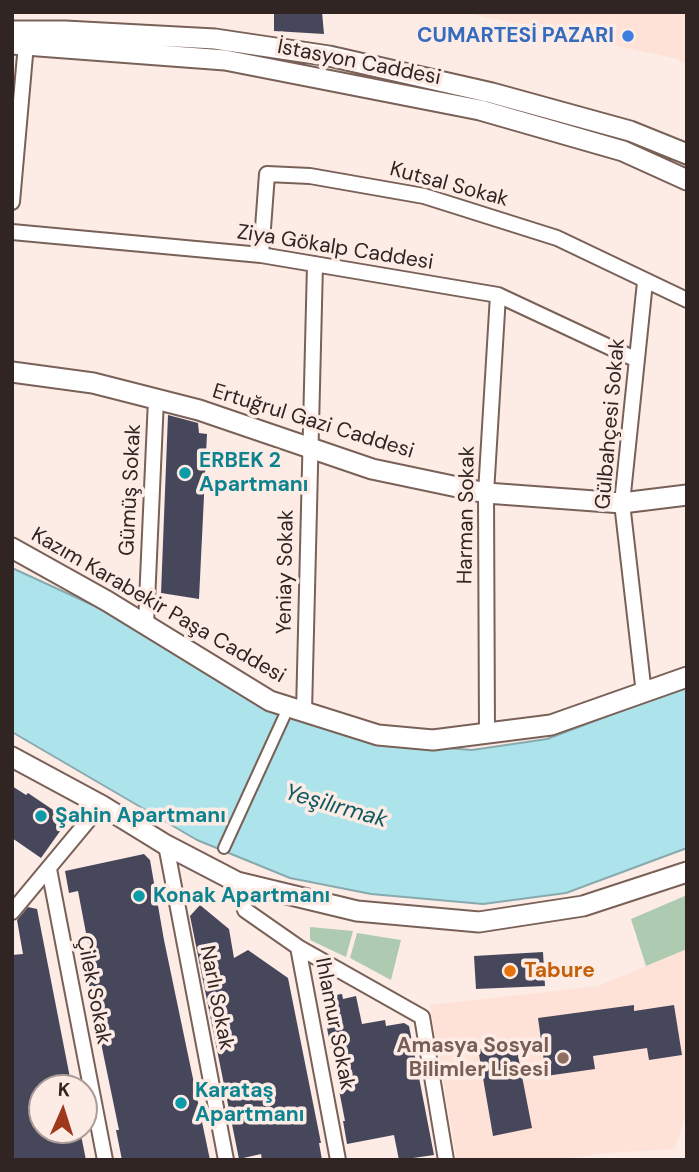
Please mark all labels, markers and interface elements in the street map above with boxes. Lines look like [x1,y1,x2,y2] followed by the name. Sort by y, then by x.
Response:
[417,23,614,49] place label: CUMARTESİ PAZARI
[620,28,636,44] marker: CUMARTESİ PAZARI
[275,35,443,91] street label: İstasyon Caddesi
[387,157,511,213] street label: Kutsal Sokak
[235,220,435,276] street label: Ziya Gökalp Caddesi
[591,337,631,511] street label: Gülbahçesi Sokak
[209,379,417,465] street label: Ertuğrul Gazi Caddesi
[115,423,147,557] street label: Gümüş Sokak
[453,446,481,584] street label: Harman Sokak
[199,448,308,498] place label: ERBEK 2 Apartmanı
[177,465,193,481] marker: ERBEK 2 Apartmanı
[272,509,300,635] street label: Yeniay Sokak
[26,523,290,689] street label: Kazım Karabekir Paşa Caddesi
[281,779,391,835] water label: Yeşilırmak
[55,803,226,829] place label: Şahin Apartmanı
[33,808,49,824] marker: Şahin Apartmanı
[153,883,330,909] place label: Konak Apartmanı
[131,888,147,904] marker: Konak Apartmanı
[70,934,116,1046] street label: Çilek Sokak
[194,944,238,1052] street label: Narlı Sokak
[309,956,359,1092] street label: Ihlamur Sokak
[524,958,595,984] place label: Tabure
[502,963,518,979] marker: Tabure
[397,1033,549,1083] place label: Amasya Sosyal Bilimler Lisesi
[555,1050,571,1066] marker: Amasya Sosyal Bilimler Lisesi
[28,1074,98,1144] north arrow
[57,1077,71,1102] text: K
[195,1078,304,1128] place label: Karataş Apartmanı
[173,1095,189,1111] marker: Karataş Apartmanı

